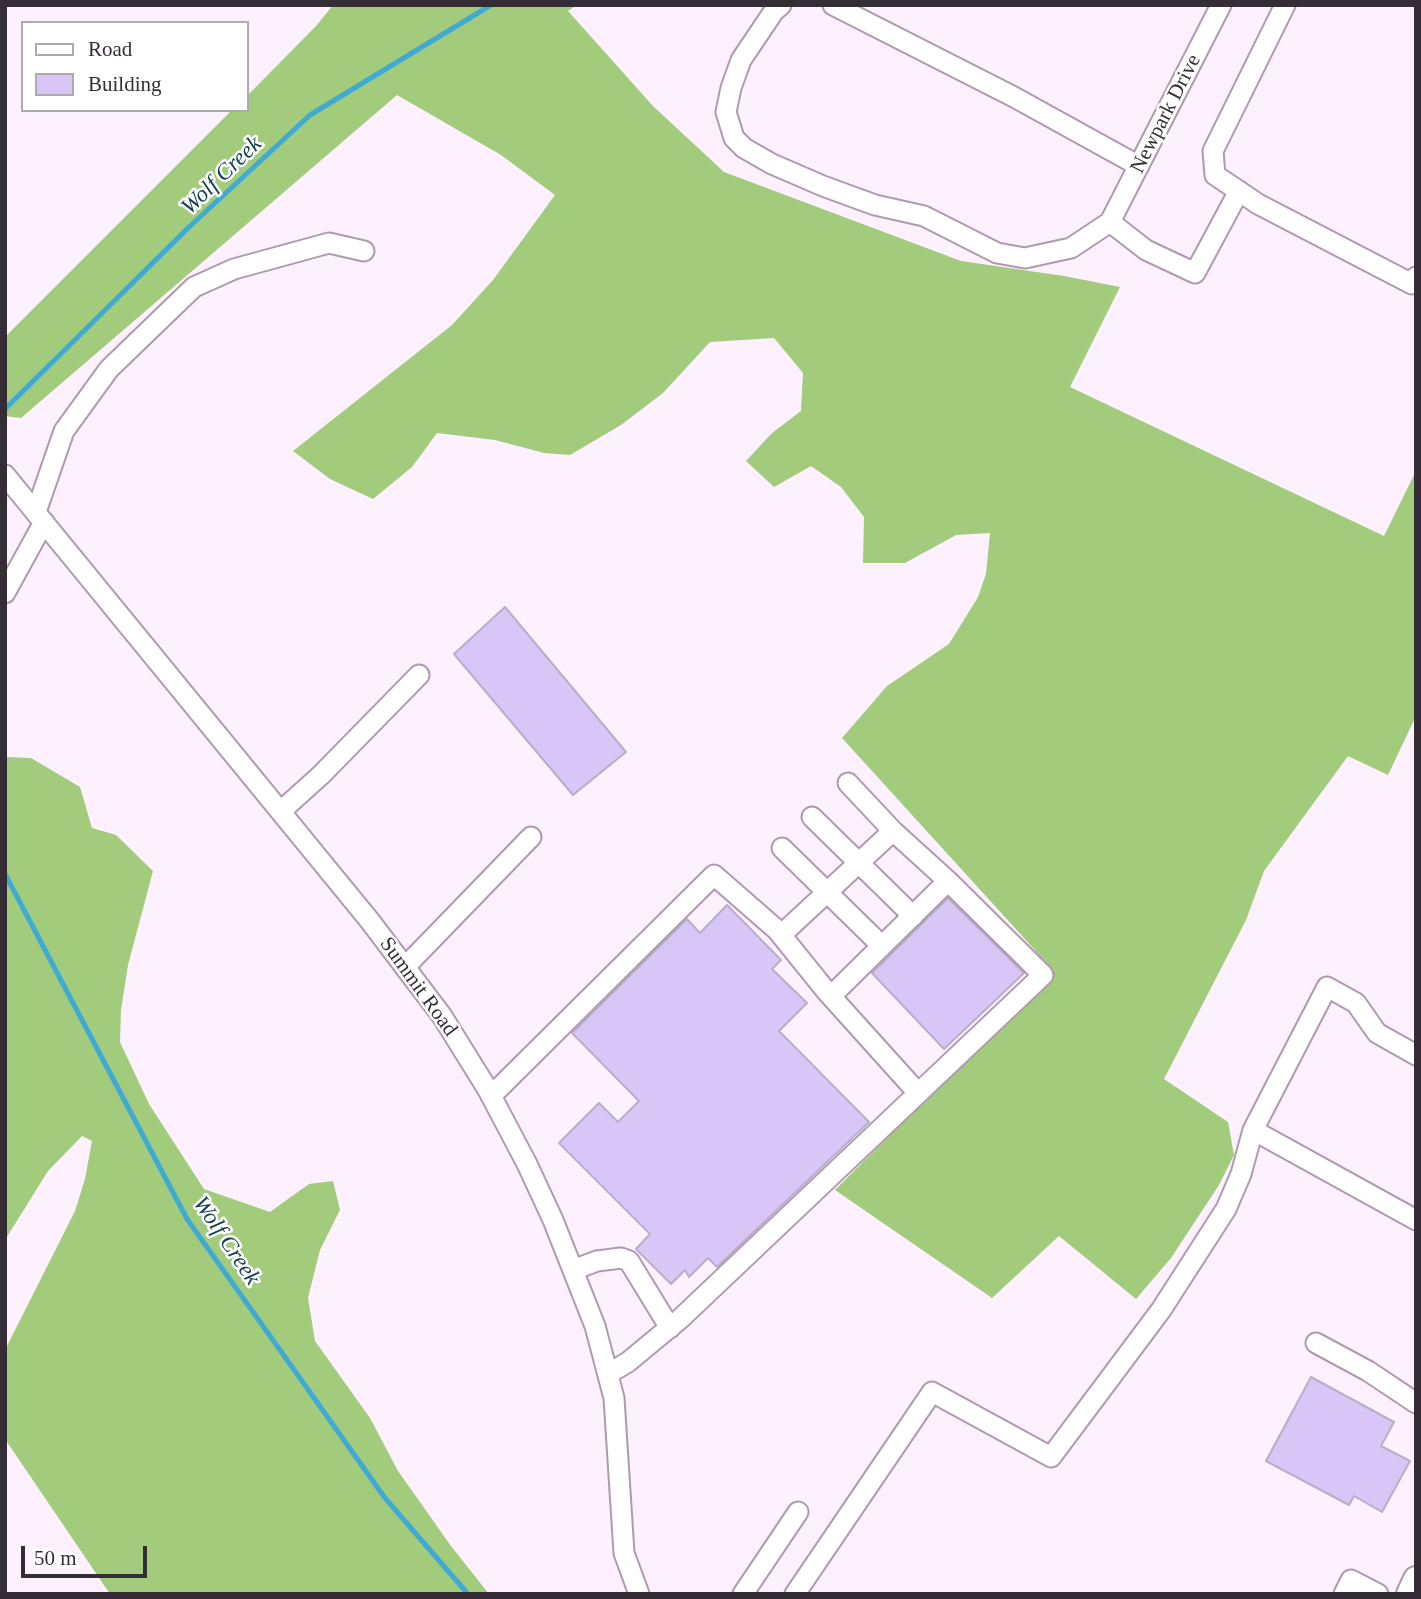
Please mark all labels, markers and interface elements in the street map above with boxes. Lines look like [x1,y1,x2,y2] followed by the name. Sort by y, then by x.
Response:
[21,21,248,112] legend
[88,37,132,61] text: Road
[1125,50,1207,178] street label: Newpark Drive
[88,72,162,96] text: Building
[176,131,268,221] water label: Wolf Creek
[374,933,462,1041] street label: Summit Road
[186,1191,266,1291] water label: Wolf Creek
[24,1532,150,1576] scale bar
[34,1546,77,1570] text: 50 m

